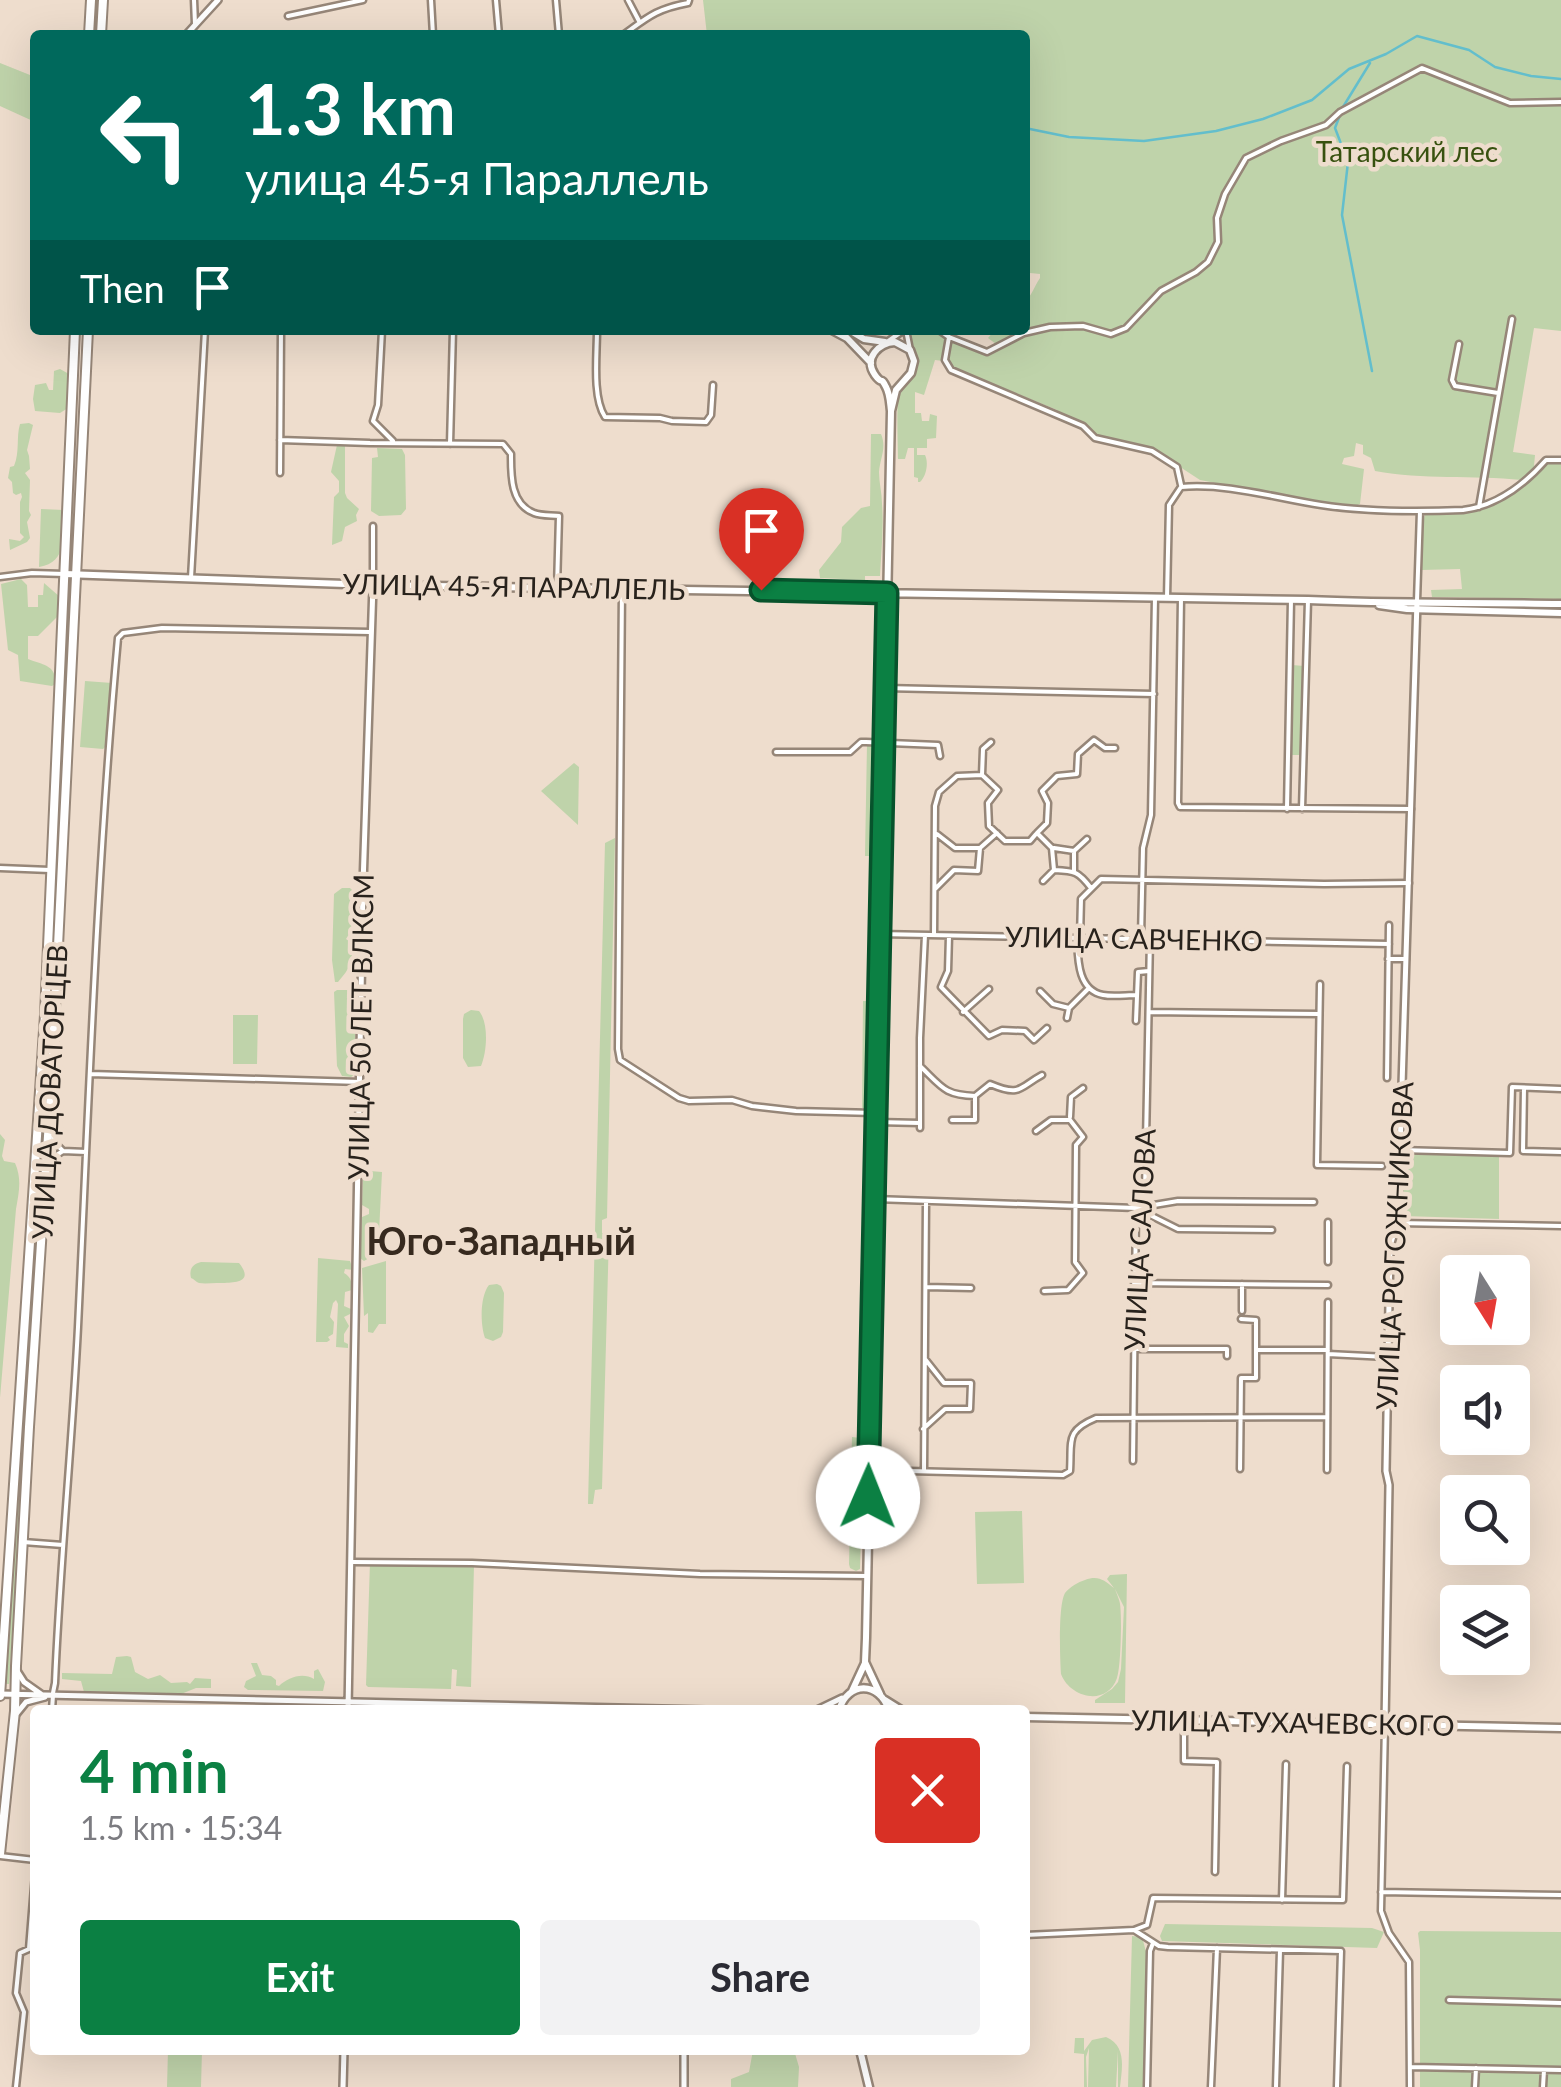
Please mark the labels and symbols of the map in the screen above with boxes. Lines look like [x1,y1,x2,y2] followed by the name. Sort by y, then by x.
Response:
[1316,134,1498,168] park label: Татарский лес
[719,488,804,591] pin
[342,566,686,606] street label: УЛИЦА 45-Я ПАРАЛЛЕЛЬ
[340,874,380,1180] street label: УЛИЦА 50 ЛЕТ ВЛКСМ
[1005,919,1263,957] street label: УЛИЦА САВЧЕНКО
[24,944,74,1240] street label: УЛИЦА ДОВАТОРЦЕВ
[1368,1081,1420,1411] street label: УЛИЦА РОГОЖНИКОВА
[1116,1128,1162,1352] street label: УЛИЦА САЛОВА
[366,1217,636,1263] district label: Юго-Западный
[1440,1255,1530,1345] north arrow
[816,1445,920,1549] position arrow
[1131,1702,1455,1742] street label: УЛИЦА ТУХАЧЕВСКОГО

